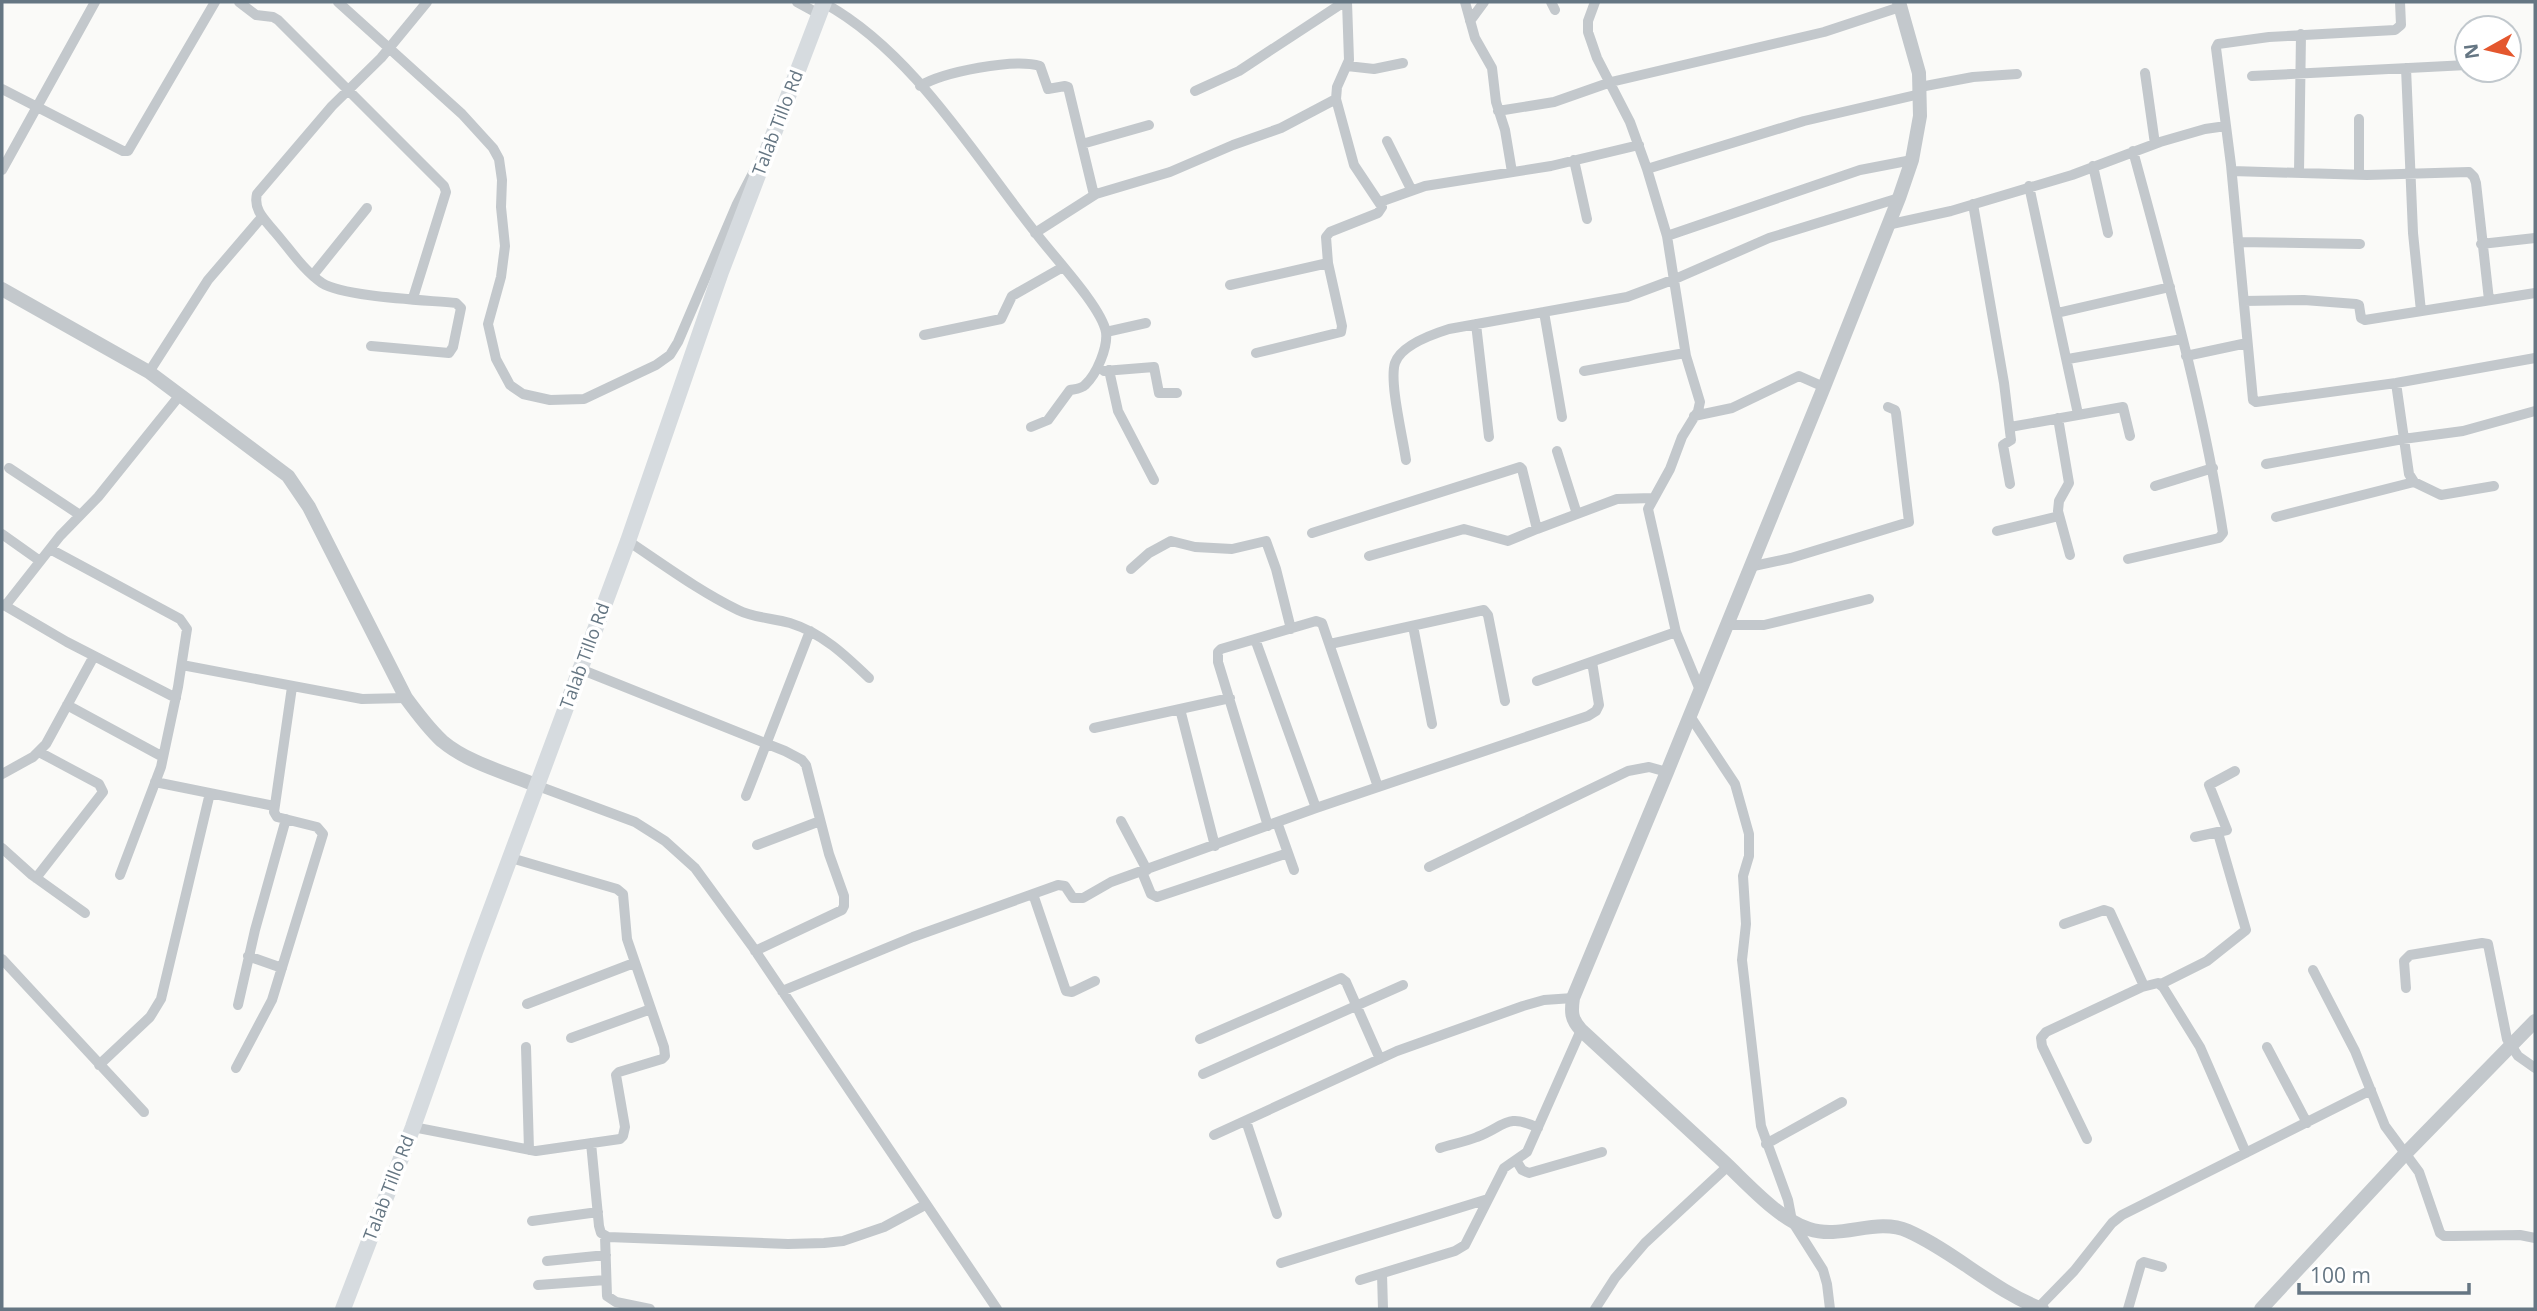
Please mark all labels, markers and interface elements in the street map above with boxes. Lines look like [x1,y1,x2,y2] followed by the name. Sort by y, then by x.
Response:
[2453,14,2523,84] north arrow
[2457,42,2485,61] text: N
[746,66,808,179] street label: Talab Tillo Rd
[554,599,614,712] street label: Talab Tillo Rd
[357,1131,419,1244] street label: Talab Tillo Rd
[2299,1252,2469,1296] scale bar
[2310,1261,2371,1289] text: 100 m

